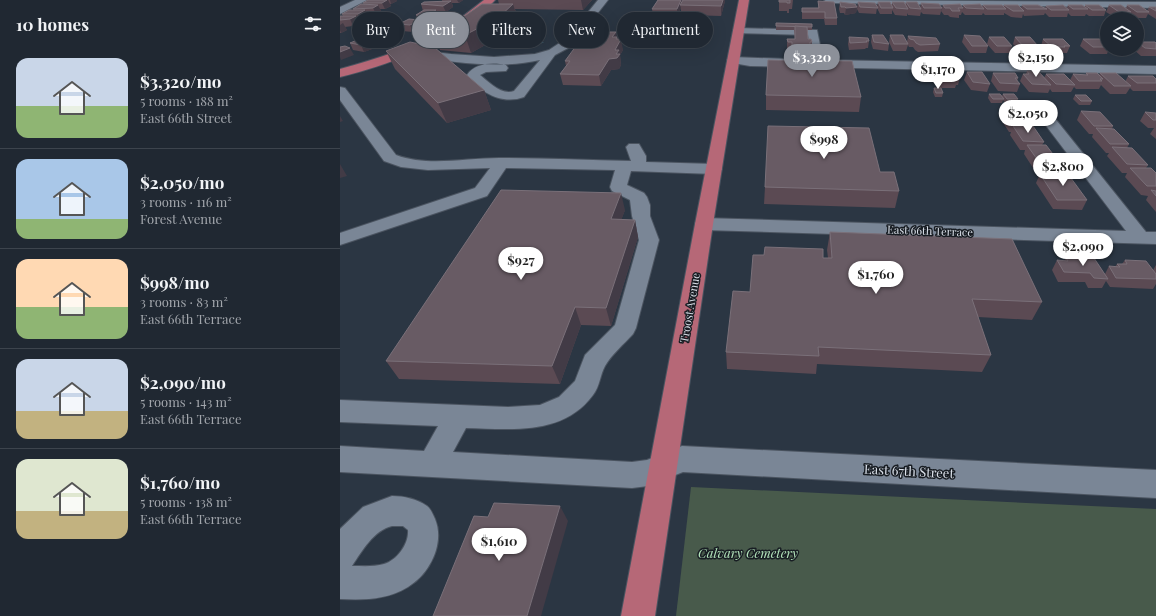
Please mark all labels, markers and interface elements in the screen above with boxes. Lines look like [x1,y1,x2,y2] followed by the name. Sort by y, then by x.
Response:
[352,12,404,48] chip: Buy
[412,12,469,48] chip: Rent
[477,12,546,48] chip: Filters
[554,12,609,48] chip: New
[617,12,713,48] chip: Apartment
[1100,12,1144,56] map controls
[1100,12,1144,56] button: layers
[16,13,89,35] text: 10 homes
[302,13,324,35] icon: filters
[779,44,845,78] pin: $3,320
[1003,44,1069,78] pin: $2,150
[793,48,831,65] text: $3,320
[1018,48,1054,65] text: $2,150
[905,56,971,90] pin: $1,170
[920,60,956,77] text: $1,170
[140,70,221,92] text: $3,320/mo
[48,74,96,122] icon: home
[140,92,233,109] text: 5 rooms · 188 m²
[995,100,1061,134] pin: $2,050
[1008,104,1048,121] text: $2,050
[140,109,232,126] text: East 66th Street
[800,126,848,160] pin: $998
[809,130,839,147] text: $998
[1030,153,1096,187] pin: $2,800
[1042,157,1084,174] text: $2,800
[140,171,224,193] text: $2,050/mo
[48,175,96,223] icon: home
[140,193,232,210] text: 3 rooms · 116 m²
[140,210,222,227] text: Forest Avenue
[887,222,974,240] street label: East 66th Terrace
[1050,233,1116,267] pin: $2,090
[1062,237,1104,254] text: $2,090
[497,247,545,281] pin: $927
[507,251,535,268] text: $927
[843,261,909,295] pin: $1,760
[857,265,895,282] text: $1,760
[140,271,209,293] text: $998/mo
[676,271,703,344] street label: Troost Avenue
[48,275,96,323] icon: home
[140,293,228,310] text: 3 rooms · 83 m²
[140,310,241,327] text: East 66th Terrace
[140,371,226,393] text: $2,090/mo
[48,375,96,423] icon: home
[140,393,232,410] text: 5 rooms · 143 m²
[140,410,241,427] text: East 66th Terrace
[864,460,955,481] street label: East 67th Street
[140,471,220,493] text: $1,760/mo
[48,475,96,523] icon: home
[140,493,232,510] text: 5 rooms · 138 m²
[140,510,241,527] text: East 66th Terrace
[466,528,532,562] pin: $1,610
[481,532,517,549] text: $1,610
[698,544,798,561] park label: Calvary Cemetery

